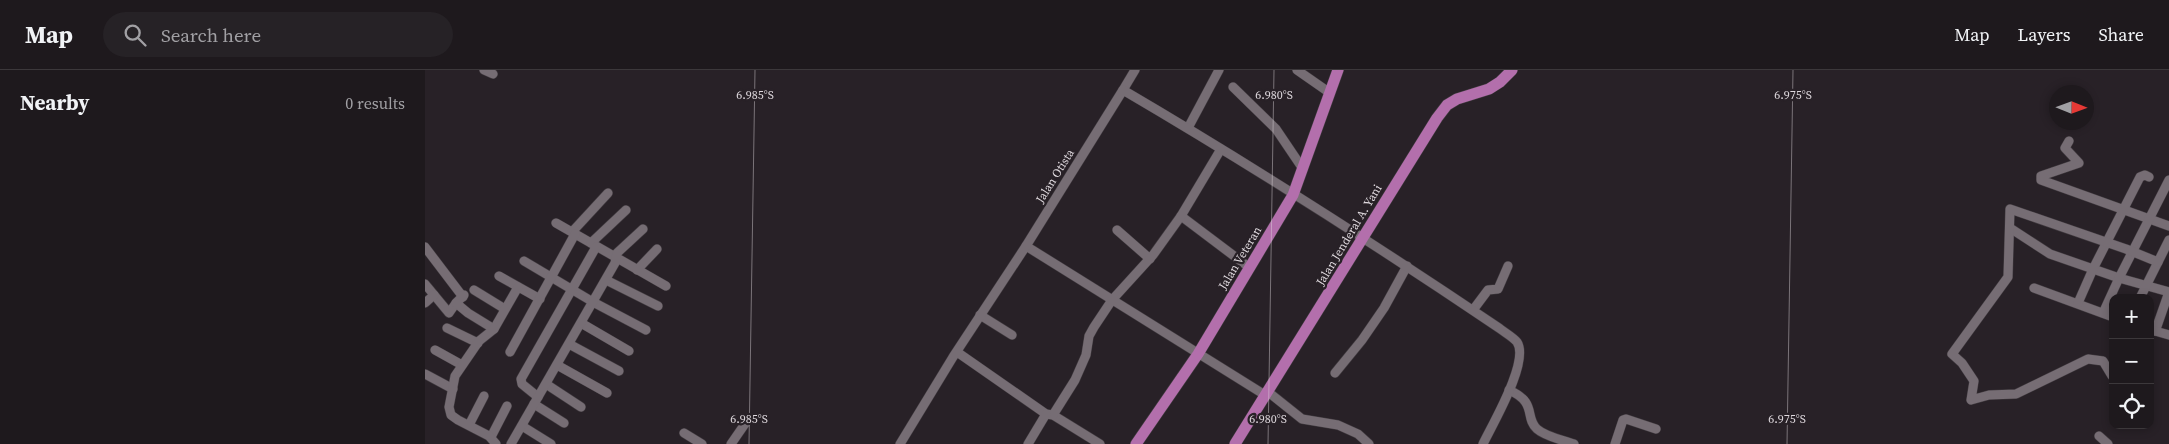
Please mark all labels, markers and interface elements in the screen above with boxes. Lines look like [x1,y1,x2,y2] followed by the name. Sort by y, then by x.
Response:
[103,12,453,57] search box
[25,18,73,51] text: Map
[121,21,149,49] icon: search
[161,22,261,48] text: Search here
[1954,22,1989,47] text: Map
[2017,22,2070,47] text: Layers
[2098,22,2144,47] text: Share
[2049,85,2094,130] north arrow
[736,87,774,103] text: 6.985°S
[1255,87,1293,103] text: 6.980°S
[1774,87,1812,103] text: 6.975°S
[20,88,90,117] text: Nearby
[345,92,405,114] text: 0 results
[1032,145,1078,207] street label: Jalan Otista
[1312,181,1386,289] street label: Jalan Jenderal A. Yani
[1214,223,1265,293] street label: Jalan Veteran
[2109,294,2154,429] map controls
[2109,294,2154,339] button: +
[2109,339,2154,384] button: −
[2109,384,2154,429] button: locate
[730,411,768,427] text: 6.985°S
[1249,411,1287,427] text: 6.980°S
[1768,411,1806,427] text: 6.975°S

